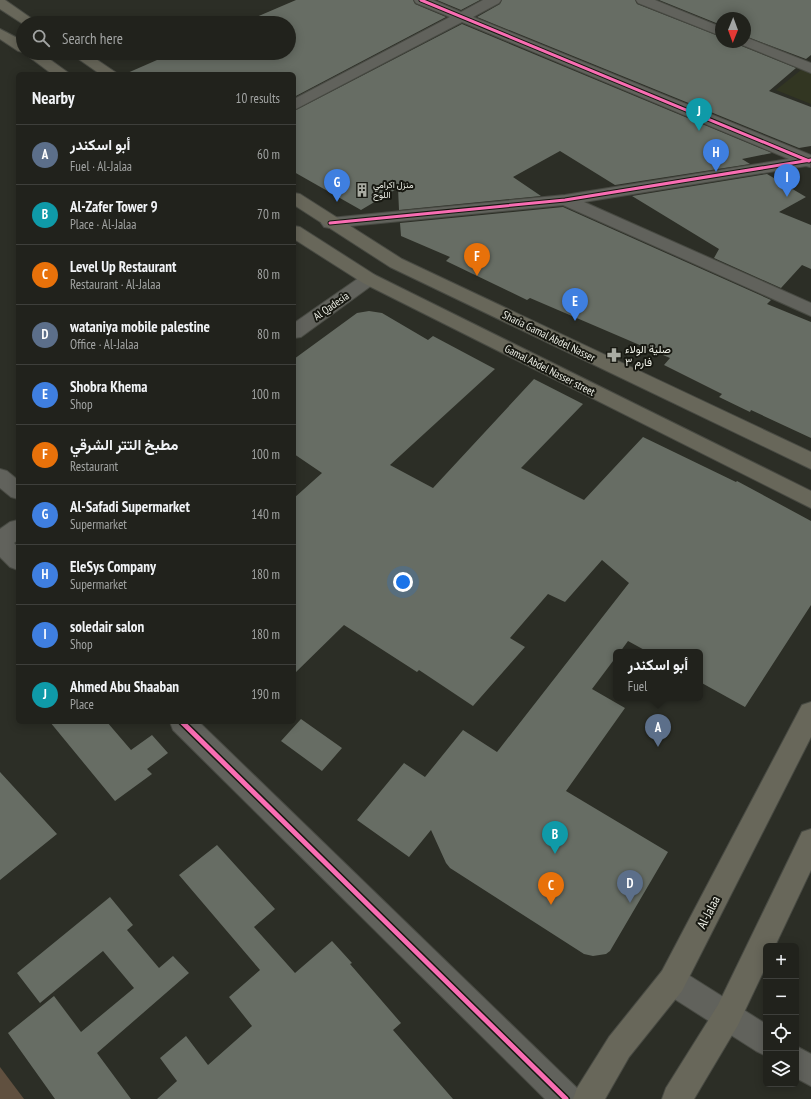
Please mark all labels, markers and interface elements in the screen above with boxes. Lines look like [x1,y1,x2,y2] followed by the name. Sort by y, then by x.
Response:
[715,12,751,48] north arrow
[16,16,296,60] search box
[30,27,52,49] icon: search
[62,29,123,48] text: Search here
[32,87,75,109] text: Nearby
[236,90,280,107] text: 10 results
[686,98,712,131] pin: J
[70,135,130,154] text: أبو اسكندر
[703,139,729,172] pin: H
[42,146,48,163] text: A
[257,146,280,163] text: 60 m
[70,158,132,175] text: Fuel · Al-Jalaa
[774,164,800,197] pin: I
[324,169,350,202] pin: G
[373,179,414,201] place label: منزل اكرامي اللوح
[354,182,370,198] building icon: منزل اكرامي اللوح
[70,197,158,216] text: Al-Zafer Tower 9
[42,206,48,223] text: B
[257,206,280,223] text: 70 m
[70,216,137,233] text: Place · Al-Jalaa
[464,243,490,276] pin: F
[70,257,176,276] text: Level Up Restaurant
[42,266,48,283] text: C
[257,266,280,283] text: 80 m
[70,276,161,293] text: Restaurant · Al-Jalaa
[562,288,588,321] pin: E
[310,289,352,323] street label: Al Qadesia
[500,307,598,365] street label: Sharia Gamal Abdel Nasser
[70,317,210,336] text: wataniya mobile palestine
[42,326,48,343] text: D
[257,326,280,343] text: 80 m
[70,336,139,353] text: Office · Al-Jalaa
[502,341,598,399] street label: Gamal Abdel Nasser street
[625,342,671,370] place label: صلية الولاء فارم ٣
[606,347,622,363] pharmacy icon: صلية الولاء فارم ٣
[70,377,147,396] text: Shobra Khema
[42,386,48,403] text: E
[251,386,280,403] text: 100 m
[70,396,93,413] text: Shop
[70,435,178,454] text: مطبخ التتر الشرقي
[42,446,48,463] text: F
[251,446,280,463] text: 100 m
[70,458,118,475] text: Restaurant
[70,497,190,516] text: Al-Safadi Supermarket
[42,506,48,523] text: G
[251,506,280,523] text: 140 m
[70,516,127,533] text: Supermarket
[70,557,156,576] text: EleSys Company
[42,566,48,583] text: H
[251,566,280,583] text: 180 m
[393,572,413,592] your location
[70,576,127,593] text: Supermarket
[70,617,144,636] text: soledair salon
[43,626,47,643] text: I
[251,626,280,643] text: 180 m
[70,636,93,653] text: Shop
[613,649,703,701] popup
[628,655,688,674] text: أبو اسكندر
[70,677,179,696] text: Ahmed Abu Shaaban
[628,678,647,695] text: Fuel
[43,686,47,703] text: J
[251,686,280,703] text: 190 m
[70,696,94,713] text: Place
[645,714,671,747] pin: A
[542,821,568,854] pin: B
[617,870,643,903] pin: D
[538,872,564,905] pin: C
[693,893,724,932] street label: Al-Jalaa
[763,943,799,1087] map controls
[763,943,799,979] button: +
[763,979,799,1015] button: −
[763,1015,799,1051] button: locate
[763,1051,799,1087] button: layers

